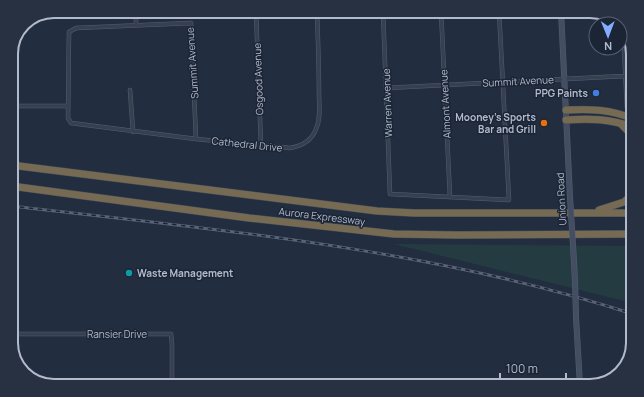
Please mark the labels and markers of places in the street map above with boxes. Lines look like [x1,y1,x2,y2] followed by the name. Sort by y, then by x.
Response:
[535,86,589,100] place label: PPG Paints
[591,88,601,98] marker: PPG Paints
[455,110,537,136] place label: Mooney's Sports Bar and Grill
[539,118,549,128] marker: Mooney's Sports Bar and Grill
[137,266,233,280] place label: Waste Management
[124,268,134,278] marker: Waste Management

